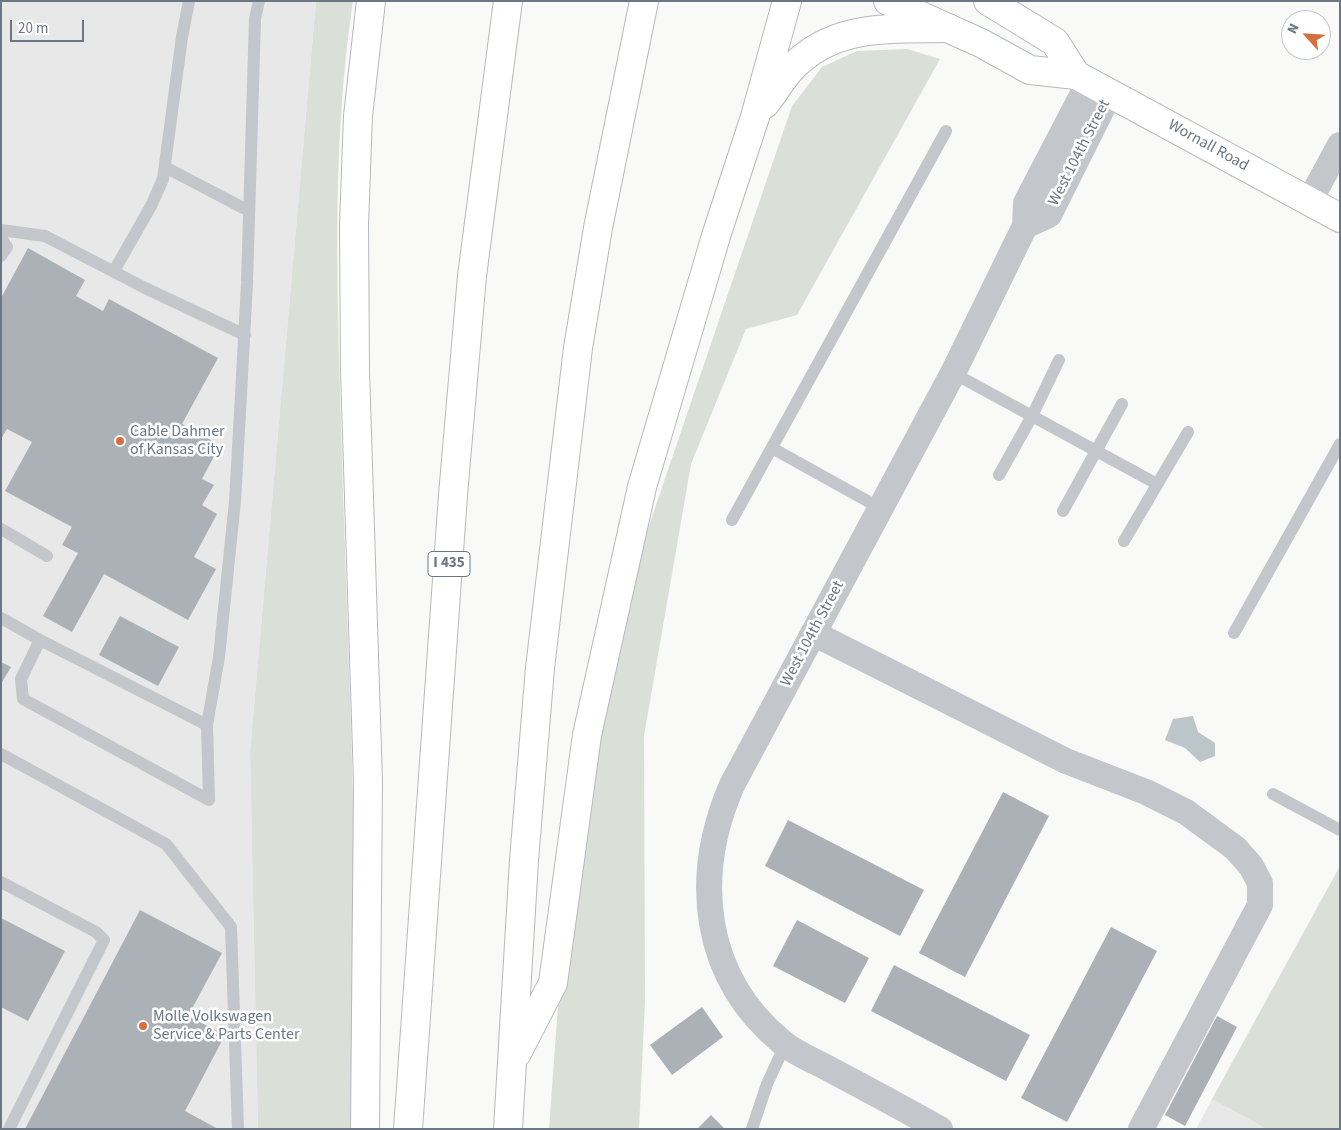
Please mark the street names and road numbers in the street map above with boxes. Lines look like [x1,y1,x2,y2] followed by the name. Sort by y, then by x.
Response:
[1045,97,1115,209] street label: West 104th Street
[1164,116,1252,176] street label: Wornall Road
[428,552,470,576] road number: I 435
[777,578,849,690] street label: West 104th Street

